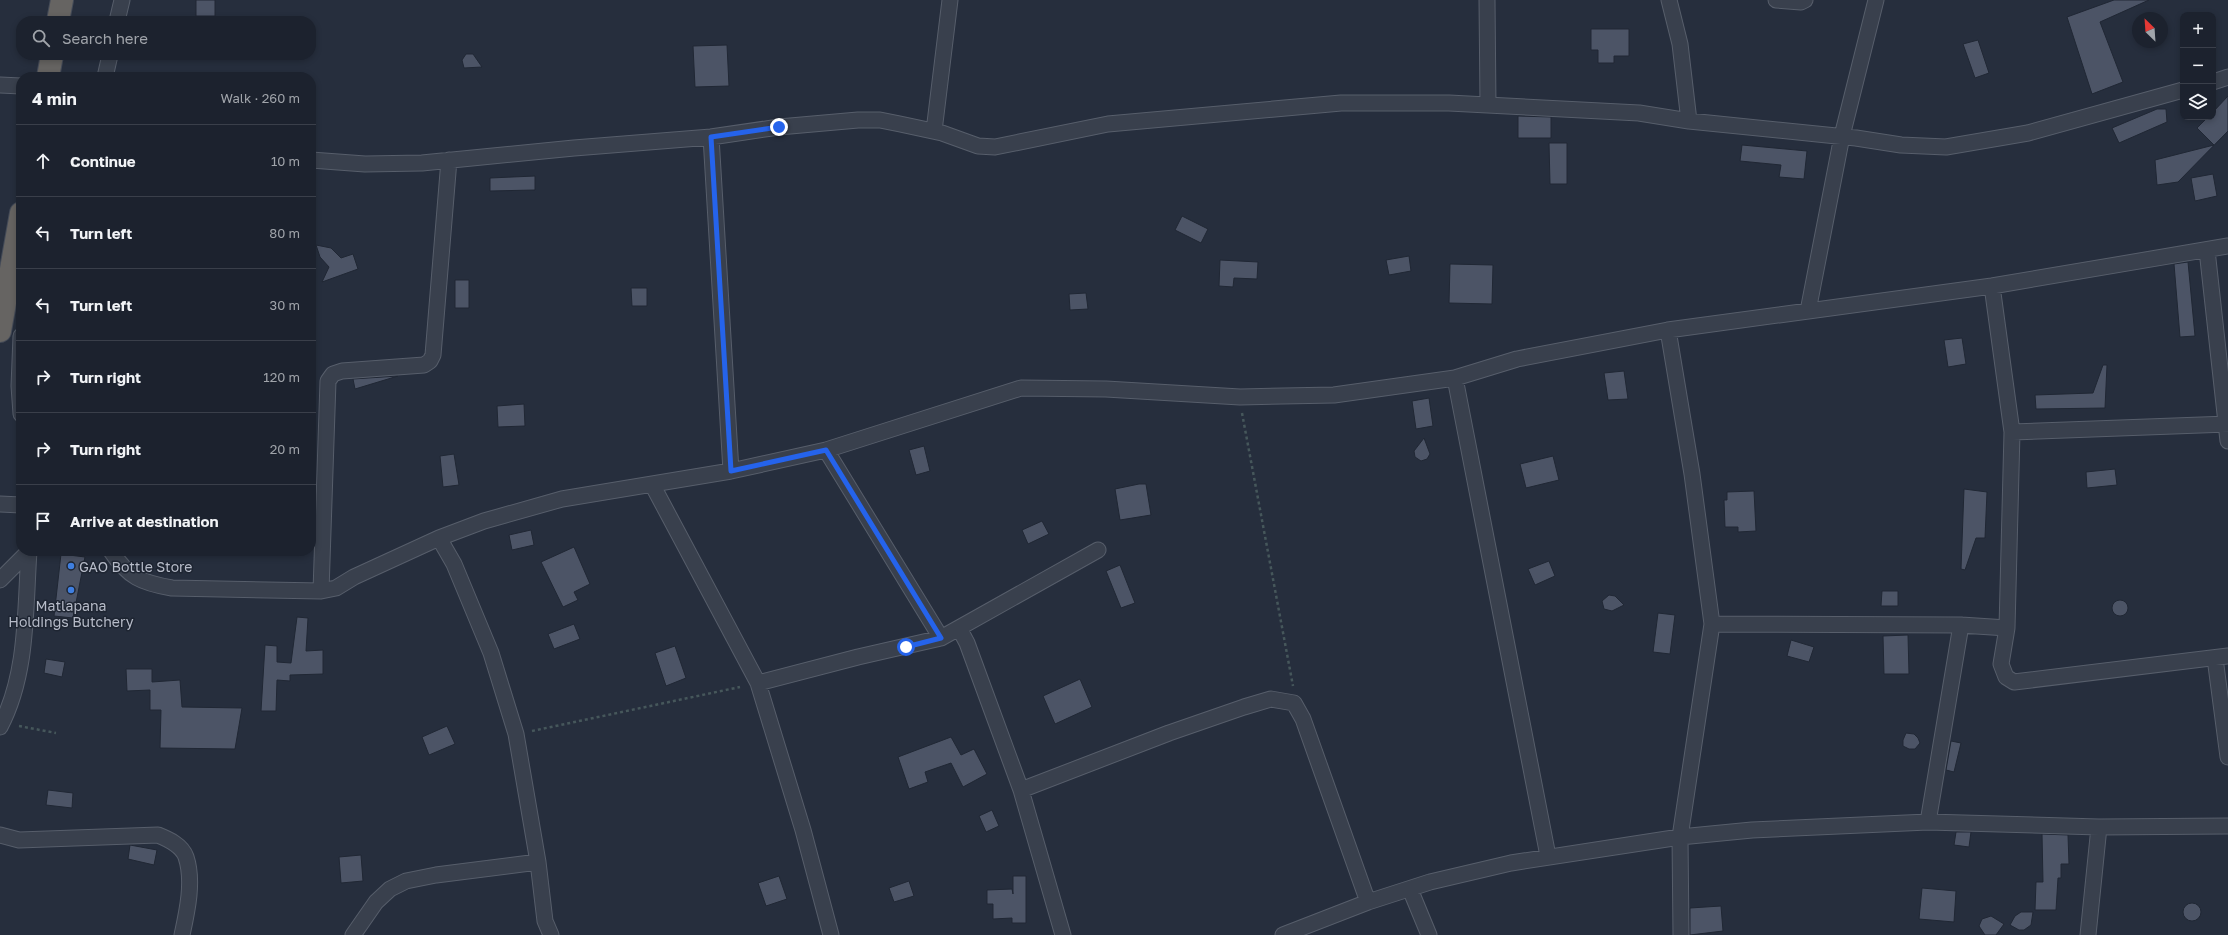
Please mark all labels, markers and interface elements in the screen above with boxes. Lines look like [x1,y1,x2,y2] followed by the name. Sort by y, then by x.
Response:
[2132,12,2168,48] north arrow
[2180,12,2216,120] map controls
[2180,12,2216,48] button: +
[16,16,316,60] search box
[30,27,52,49] icon: search
[62,29,148,47] text: Search here
[2180,48,2216,84] button: −
[2180,84,2216,120] button: layers
[32,88,77,109] text: 4 min
[221,90,300,106] text: Walk · 260 m
[770,118,788,136] route end
[32,150,54,172] icon: ahead
[70,152,136,170] text: Continue
[271,153,300,169] text: 10 m
[32,222,54,244] icon: left
[70,224,132,242] text: Turn left
[269,225,300,241] text: 80 m
[32,294,54,316] icon: left
[70,296,132,314] text: Turn left
[270,297,300,313] text: 30 m
[32,366,54,388] icon: right
[70,368,141,386] text: Turn right
[263,369,300,385] text: 120 m
[32,438,54,460] icon: right
[70,440,141,458] text: Turn right
[270,441,300,457] text: 20 m
[32,510,54,532] icon: arrive
[70,512,219,530] text: Arrive at destination
[79,558,192,575] place label: GAO Bottle Store
[66,561,76,571] marker: GAO Bottle Store
[66,585,76,595] marker: Matlapana Holdings Butchery
[8,597,134,630] place label: Matlapana Holdings Butchery
[897,638,915,656] route start

